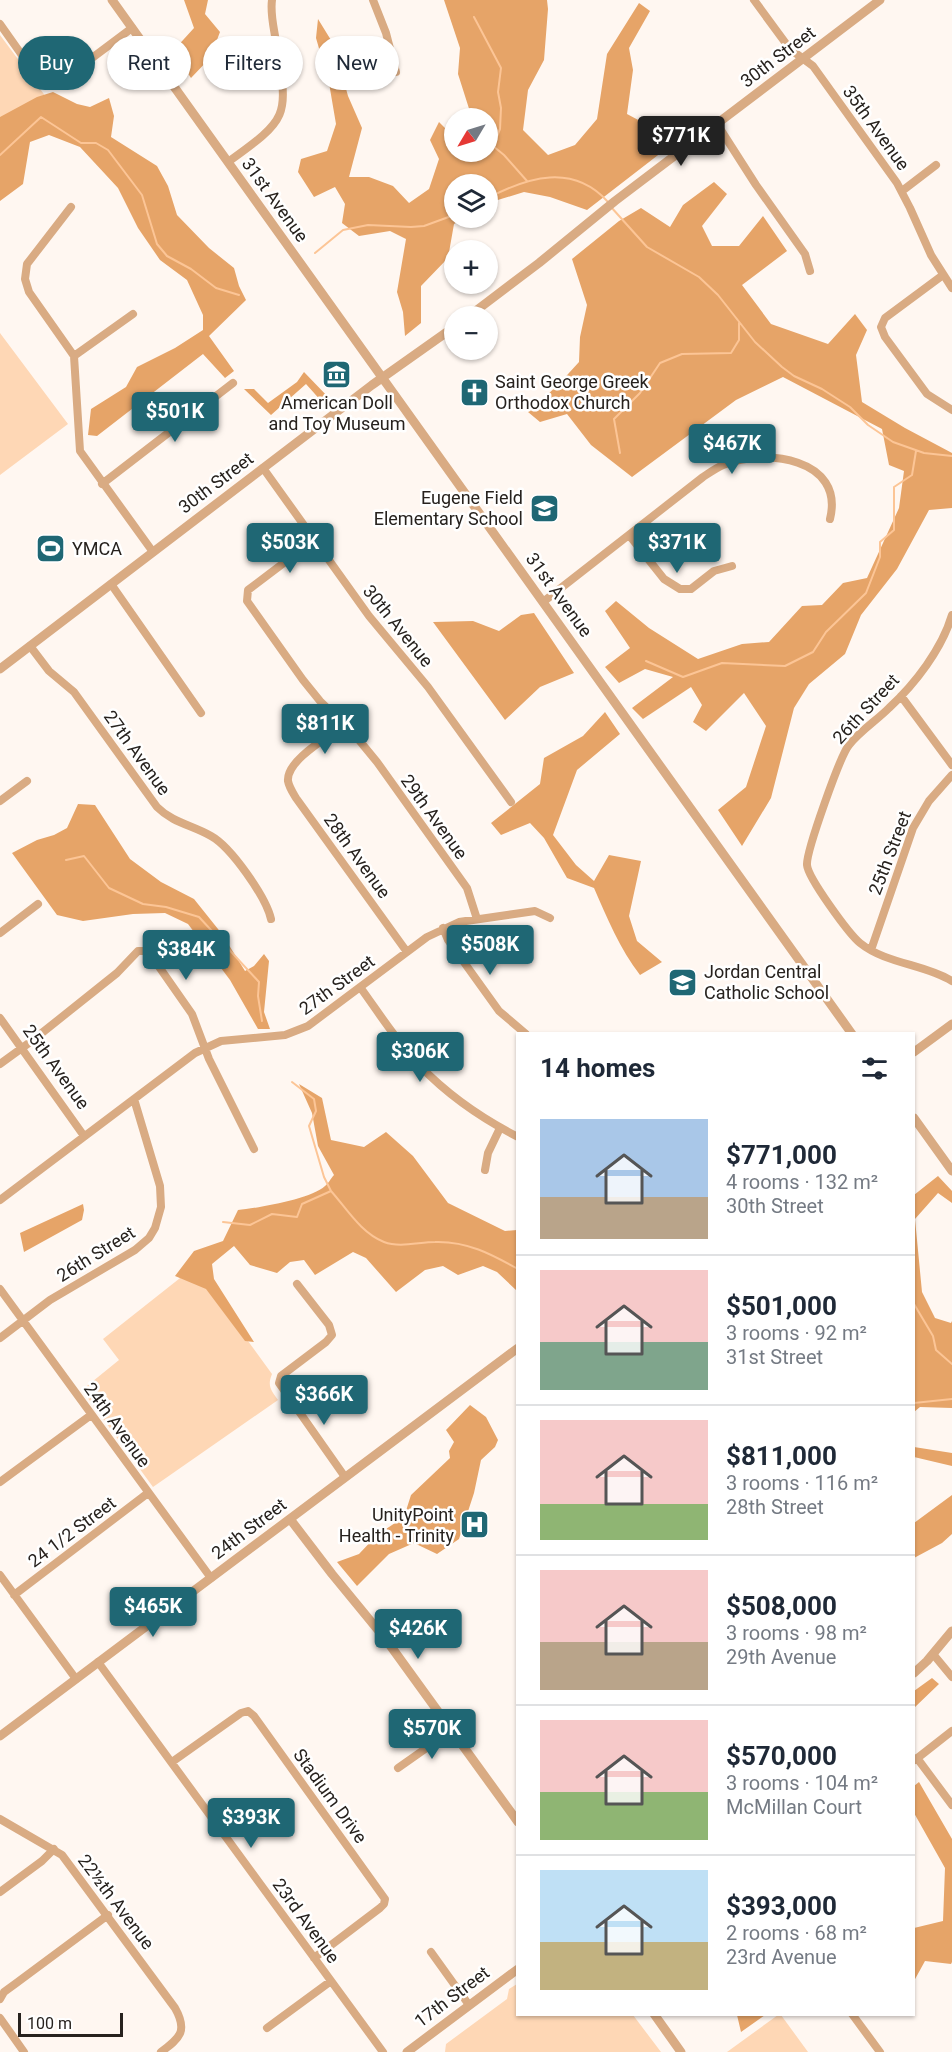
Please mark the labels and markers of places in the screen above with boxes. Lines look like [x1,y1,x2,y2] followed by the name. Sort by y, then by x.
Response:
[639,116,723,167] pin: $771K
[321,358,353,390] museum icon: American Doll and Toy Museum
[495,371,650,413] place label: Saint George Greek Orthodox Church
[458,376,490,408] church icon: Saint George Greek Orthodox Church
[133,392,217,443] pin: $501K
[268,392,406,434] place label: American Doll and Toy Museum
[690,424,774,475] pin: $467K
[374,487,523,529] place label: Eugene Field Elementary School
[528,492,560,524] school or university icon: Eugene Field Elementary School
[248,523,332,574] pin: $503K
[635,523,719,574] pin: $371K
[35,533,67,565] sports icon: YMCA
[72,538,122,559] place label: YMCA
[283,704,367,755] pin: $811K
[448,925,532,976] pin: $508K
[144,930,228,981] pin: $384K
[704,961,829,1003] place label: Jordan Central Catholic School
[667,966,699,998] school or university icon: Jordan Central Catholic School
[378,1032,462,1083] pin: $306K
[282,1375,366,1426] pin: $366K
[339,1504,454,1546] place label: UnityPoint Health - Trinity
[459,1509,491,1541] hospital icon: UnityPoint Health - Trinity
[111,1587,195,1638] pin: $465K
[376,1609,460,1660] pin: $426K
[390,1709,474,1760] pin: $570K
[209,1798,293,1849] pin: $393K

